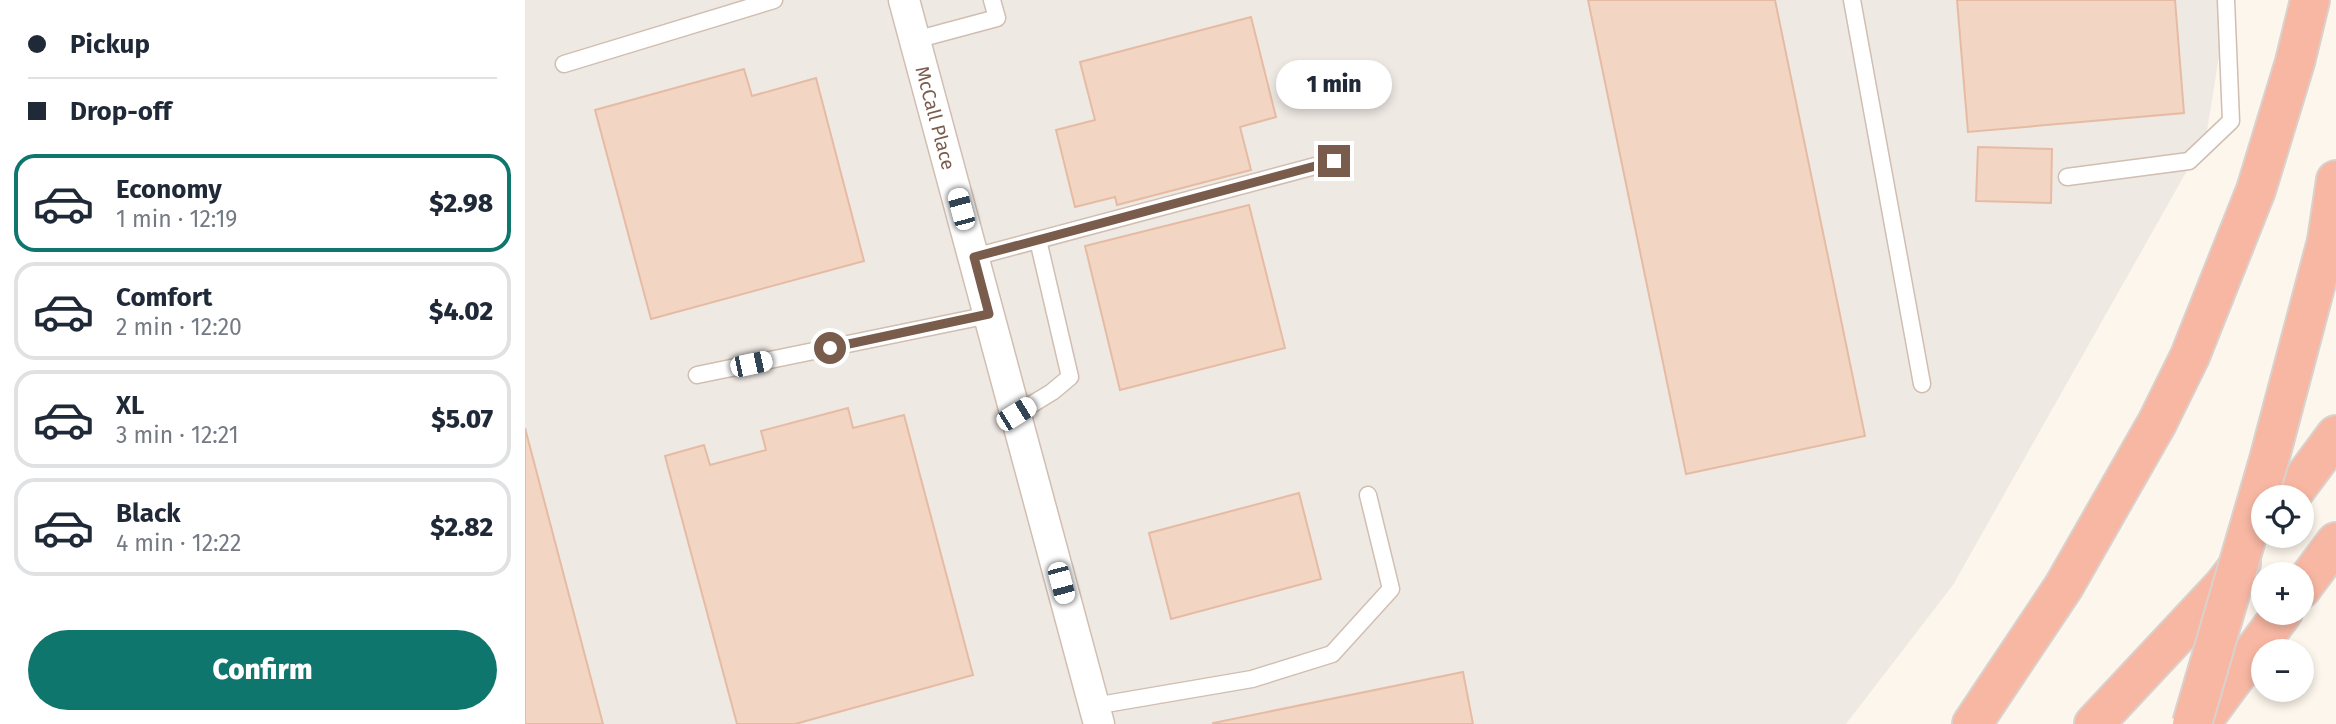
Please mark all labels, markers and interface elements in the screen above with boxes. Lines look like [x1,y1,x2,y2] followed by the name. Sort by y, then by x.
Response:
[70,29,150,60] text: Pickup
[1276,60,1392,108] callout: 1 min
[911,63,961,172] street label: McCall Place
[1306,70,1362,98] text: 1 min
[70,96,172,127] text: Drop-off
[1318,145,1350,177] route end
[32,172,95,235] icon: car
[116,174,222,205] text: Economy
[946,186,977,232] car
[429,188,493,219] text: $2.98
[116,205,237,233] text: 1 min · 12:19
[32,280,95,343] icon: car
[116,282,212,313] text: Comfort
[429,296,493,327] text: $4.02
[116,313,242,341] text: 2 min · 12:20
[814,332,846,364] route start
[729,349,774,379] car
[32,388,95,451] icon: car
[116,390,144,421] text: XL
[993,394,1040,434] car
[431,404,493,435] text: $5.07
[116,421,239,449] text: 3 min · 12:21
[2251,485,2314,702] map controls
[2251,485,2314,548] button: locate
[32,496,95,559] icon: car
[116,498,181,529] text: Black
[430,512,493,543] text: $2.82
[116,529,241,557] text: 4 min · 12:22
[1046,560,1077,606] car
[2251,562,2314,625] button: +
[28,630,497,710] button: Confirm
[2251,639,2314,702] button: −

